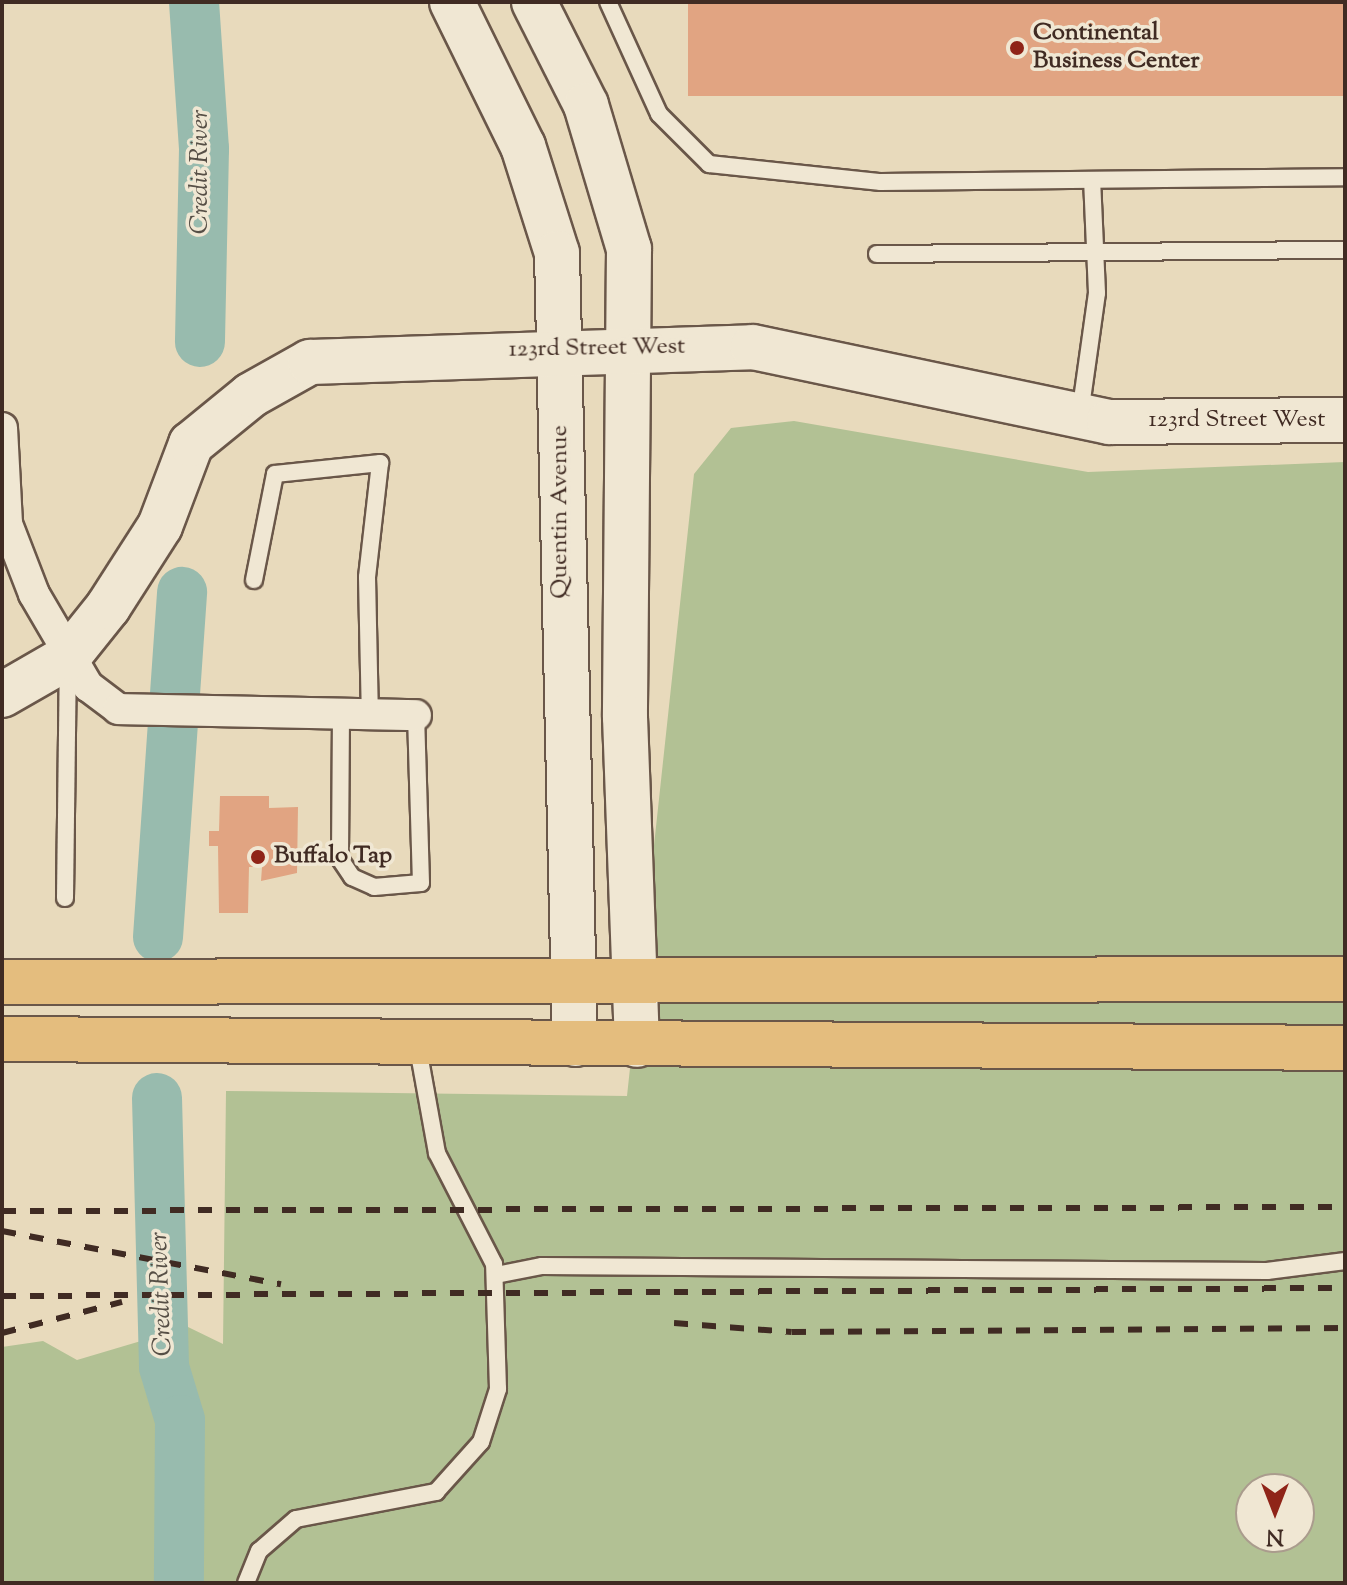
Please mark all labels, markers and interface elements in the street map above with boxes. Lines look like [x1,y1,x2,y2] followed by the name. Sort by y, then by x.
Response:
[1033,20,1199,76] place label: Continental Business Center
[1008,39,1026,57] marker: Continental Business Center
[185,110,217,234] water label: Credit River
[508,333,686,365] street label: 123rd Street West
[1149,407,1325,435] street label: 123rd Street West
[547,425,575,599] street label: Quentin Avenue
[274,843,392,871] place label: Buffalo Tap
[249,848,267,866] marker: Buffalo Tap
[144,1231,180,1357] water label: Credit River
[1235,1473,1315,1553] north arrow
[1266,1519,1284,1551] text: N

